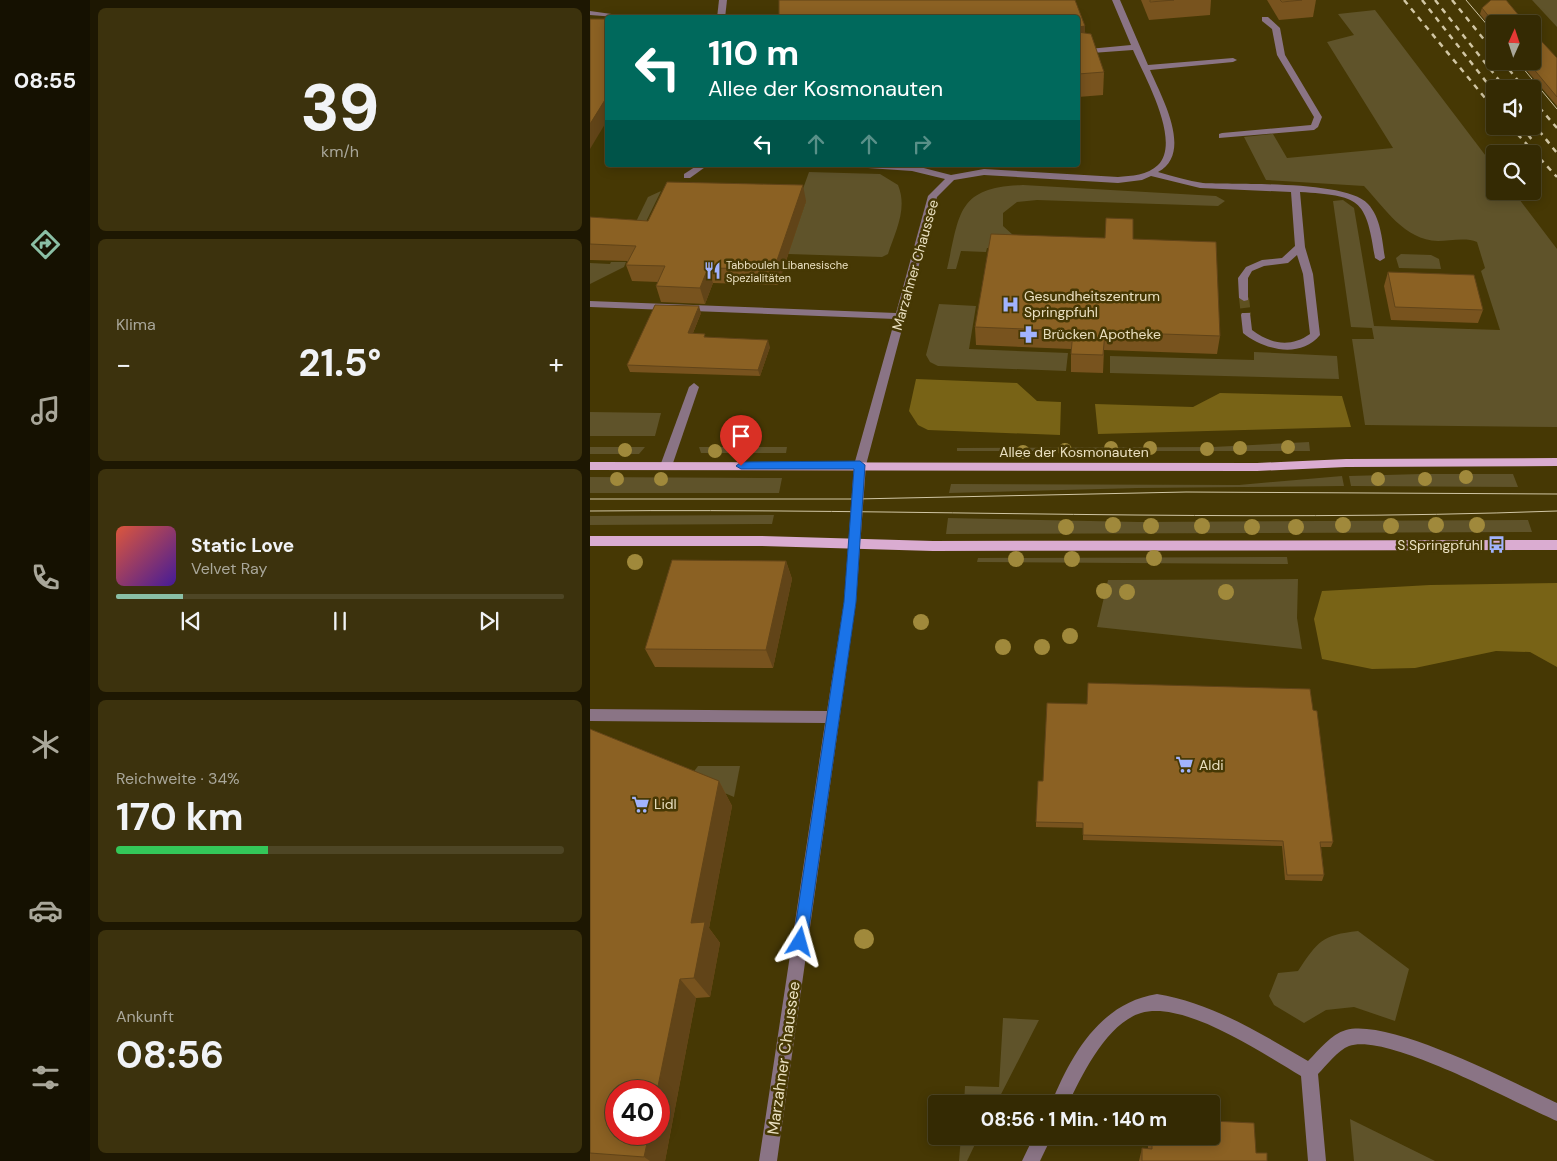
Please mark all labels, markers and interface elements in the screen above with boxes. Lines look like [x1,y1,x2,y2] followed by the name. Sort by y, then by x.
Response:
[1486,15,1541,70] north arrow
[1486,15,1541,200] map controls
[708,30,799,76] text: 110 m
[625,35,690,100] icon: left
[14,66,76,95] text: 08:55
[301,66,379,150] text: 39
[708,74,943,103] text: Allee der Kosmonauten
[1486,80,1541,135] button: sound
[749,130,777,158] icon: left
[802,130,830,158] icon: ahead
[855,130,883,158] icon: ahead
[908,130,936,158] icon: right
[321,141,359,162] text: km/h
[1486,145,1541,200] button: search
[888,197,942,332] street label: Marzahner Chaussee
[28,227,63,262] icon: directions
[726,258,848,285] place label: Tabbouleh Libanesische Spezialitäten
[702,261,722,281] restaurant icon: Tabbouleh Libanesische Spezialitäten
[1024,287,1160,321] place label: Gesundheitszentrum Springpfuhl
[1000,294,1020,314] hospital icon: Gesundheitszentrum Springpfuhl
[116,314,156,335] text: Klima
[1019,324,1039,344] pharmacy icon: Brücken Apotheke
[1043,325,1161,343] place label: Brücken Apotheke
[299,338,381,388] text: 21.5°
[116,346,131,383] text: −
[549,346,564,383] text: +
[28,393,63,428] icon: music
[720,415,762,466] pin
[727,422,755,450] icon: arrive
[999,443,1149,461] street label: Allee der Kosmonauten
[191,533,294,558] text: Static Love
[1487,535,1507,555] bus stop icon: S Springpfuhl
[1397,536,1483,554] place label: S Springpfuhl
[191,558,267,579] text: Velvet Ray
[28,560,63,595] icon: phone
[177,607,205,635] icon: previous
[326,607,354,635] icon: pause
[475,607,503,635] icon: next
[28,727,63,762] icon: climate
[1175,755,1195,775] supermarket icon: Aldi
[1199,756,1224,774] place label: Aldi
[116,768,240,789] text: Reichweite · 34%
[116,792,243,842] text: 170 km
[630,794,650,814] supermarket icon: Lidl
[654,795,677,813] place label: Lidl
[28,893,63,928] icon: car
[773,915,825,967] position arrow
[762,980,805,1136] street label: Marzahner Chaussee
[116,1006,174,1027] text: Ankunft
[116,1030,224,1080] text: 08:56
[28,1060,63,1095] icon: filters
[605,1080,670,1145] speed limit sign: 40
[981,1107,1167,1132] text: 08:56 · 1 Min. · 140 m

